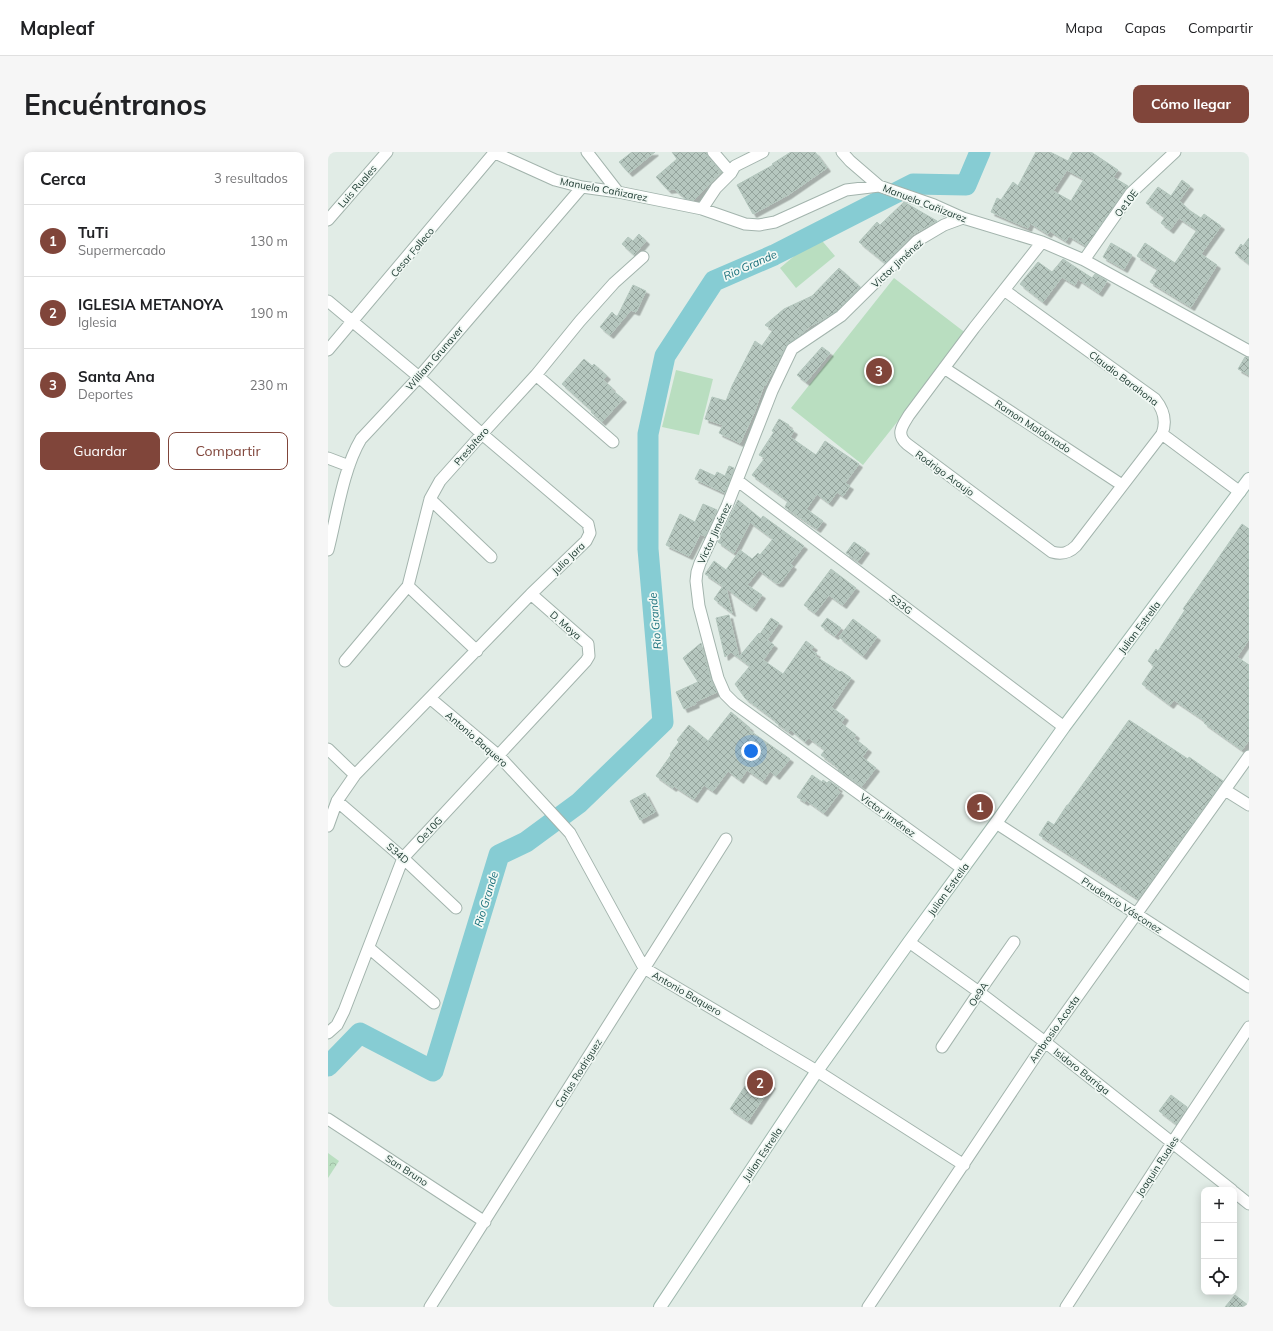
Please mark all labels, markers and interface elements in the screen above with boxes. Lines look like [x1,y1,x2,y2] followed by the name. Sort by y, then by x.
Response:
[20,16,94,40] text: Mapleaf
[1065,19,1103,37] text: Mapa
[1125,19,1166,37] text: Capas
[1188,19,1253,37] text: Compartir
[1133,85,1249,123] button: Cómo llegar
[24,87,207,122] text: Encuéntranos
[335,162,380,210] street label: Luis Ruales
[40,168,86,189] text: Cerca
[214,170,288,186] text: 3 resultados
[559,175,649,204] street label: Manuela Cañizarez
[881,181,969,225] street label: Manuela Cañizarez
[1112,187,1141,220] street label: Oe10E
[78,223,108,242] text: TuTi
[388,225,437,280] street label: Cesar Folleco
[49,233,57,249] text: 1
[250,233,288,249] text: 130 m
[869,236,926,291] street label: Victor Jiménez
[78,242,166,258] text: Supermercado
[721,247,779,283] water label: Rio Grande
[78,295,223,314] text: IGLESIA METANOYA
[49,305,57,321] text: 2
[250,305,288,321] text: 190 m
[78,314,117,330] text: Iglesia
[403,323,466,393] street label: William Grunaver
[1086,348,1161,409] street label: Claudio Barahona
[866,356,892,386] pin: 3
[78,367,155,386] text: Santa Ana
[49,377,57,393] text: 3
[250,377,288,393] text: 230 m
[78,386,133,402] text: Deportes
[992,397,1073,456] street label: Ramon Maldonado
[451,424,492,468] street label: Presbítero
[40,432,160,470] button: Guardar
[168,432,288,470] button: Compartir
[913,448,977,499] street label: Rodrigo Araujo
[695,501,734,566] street label: Victor Jiménez
[549,539,588,577] street label: Julio Jara
[646,592,664,650] water label: Rio Grande
[887,592,915,617] street label: S33G
[1115,599,1163,656] street label: Julian Estrella
[547,608,584,643] street label: D. Moya
[443,709,511,770] street label: Antonio Baquero
[741,741,761,761] your location
[857,791,918,840] street label: Victor Jiménez
[967,792,993,822] pin: 1
[414,814,445,847] street label: Oe10G
[384,840,412,867] street label: S34D
[925,860,972,918] street label: Julian Estrella
[471,870,501,928] water label: Rio Grande
[1079,874,1165,936] street label: Prudencio Vásconez
[650,968,724,1019] street label: Antonio Baquero
[966,979,992,1009] street label: Oe9A
[1026,993,1082,1066] street label: Ambrosio Acosta
[552,1036,605,1110] street label: Carlos Rodriguez
[1051,1045,1112,1097] street label: Isidoro Barriga
[747,1068,773,1098] pin: 2
[740,1125,785,1184] street label: Julian Estrella
[1133,1134,1182,1199] street label: Joaquin Ruales
[383,1152,431,1189] street label: San Bruno
[1201,1187,1237,1295] map controls
[1201,1187,1237,1223] button: +
[1201,1223,1237,1259] button: −
[1201,1259,1237,1295] button: locate

